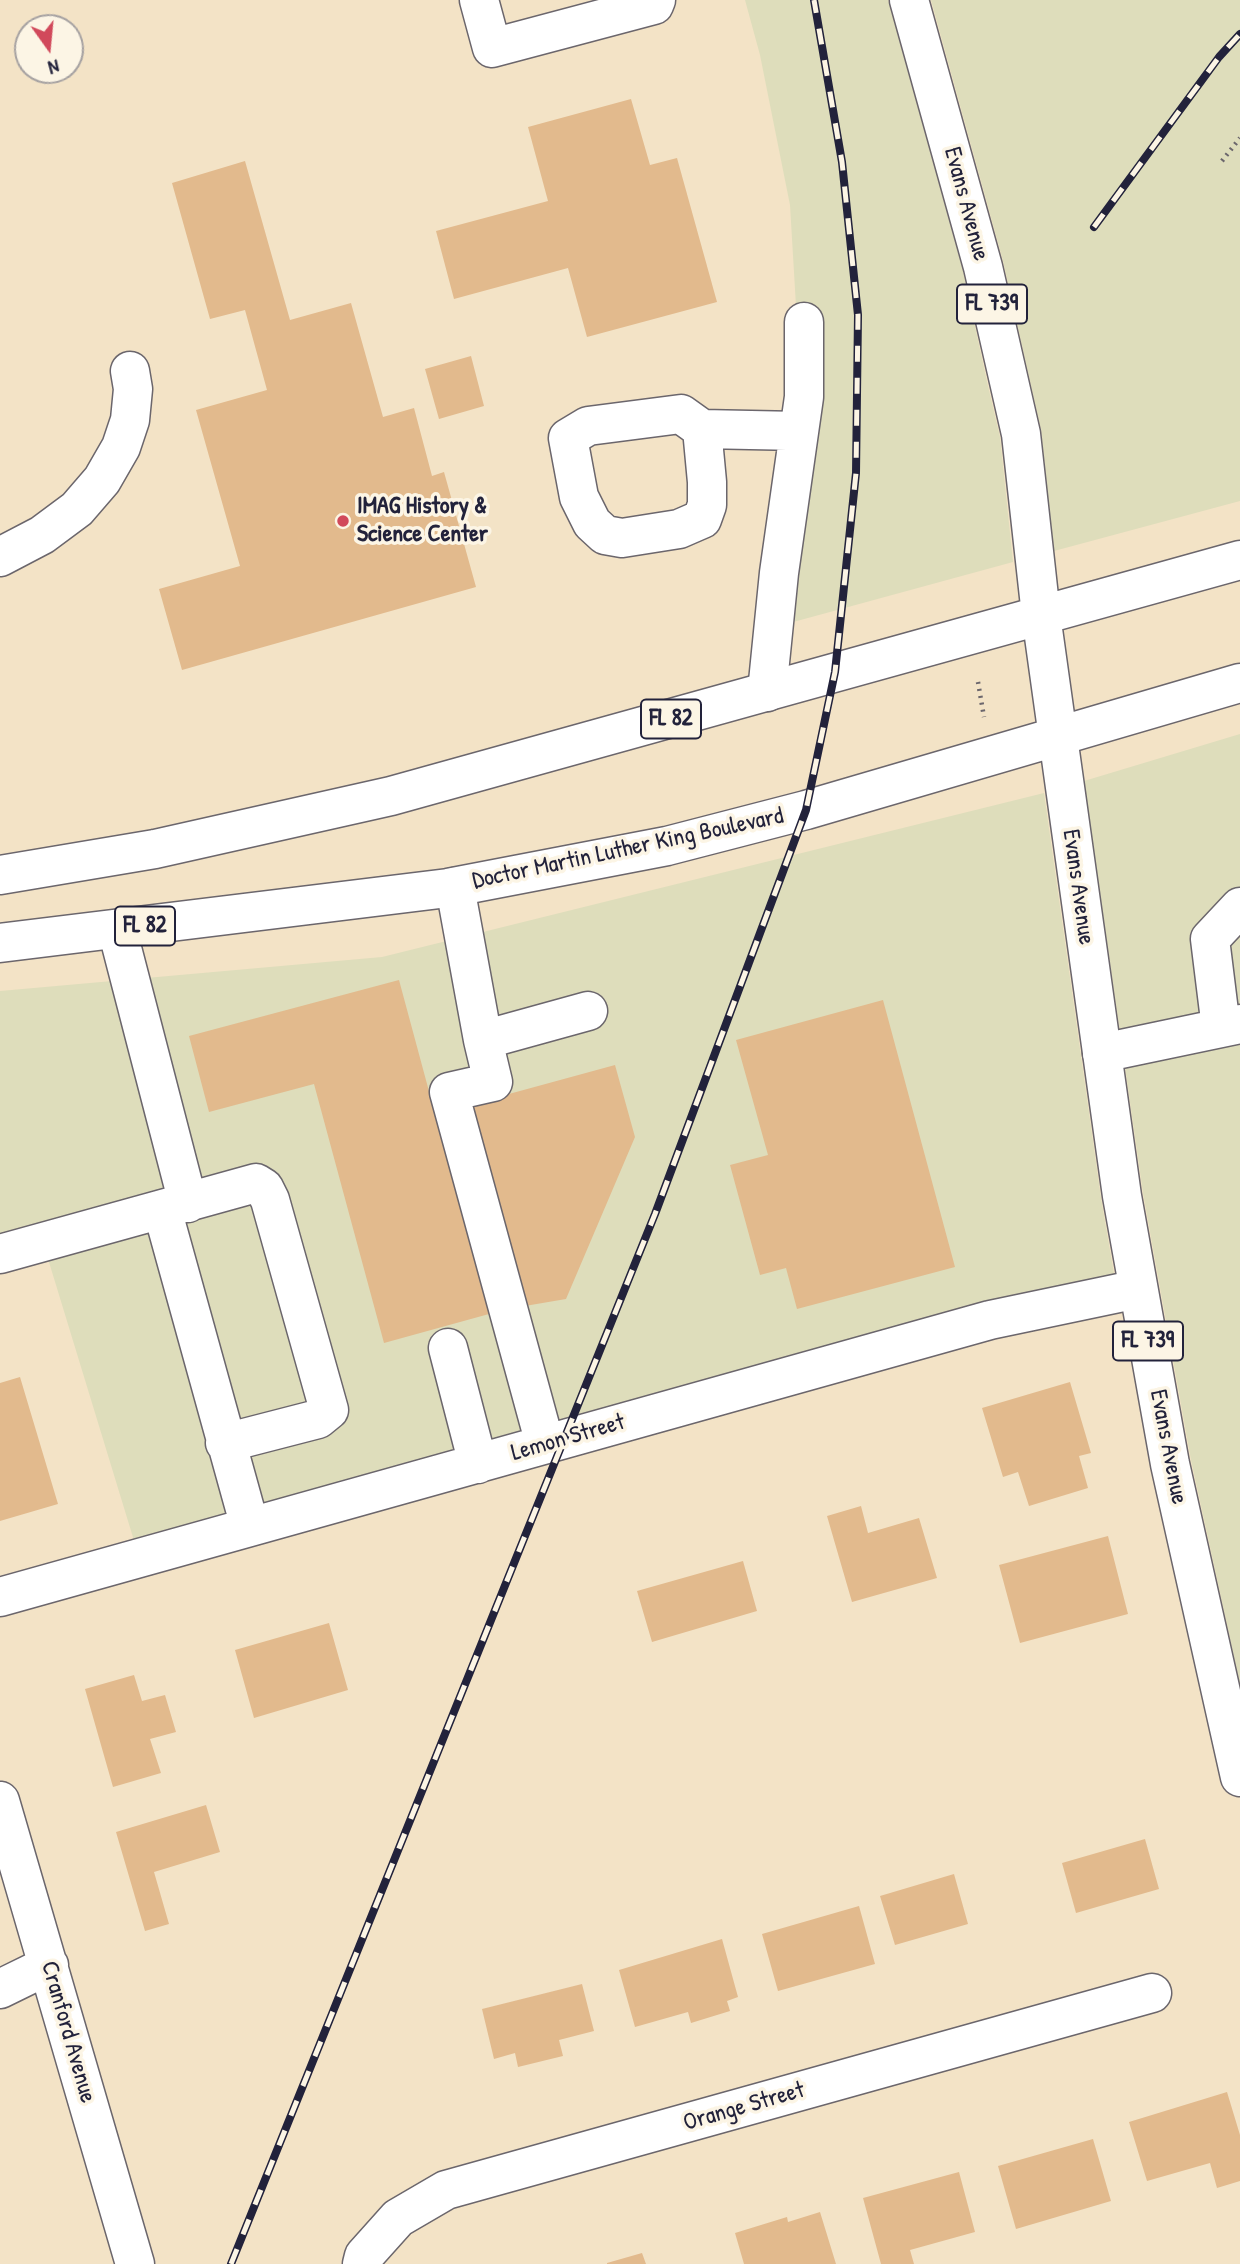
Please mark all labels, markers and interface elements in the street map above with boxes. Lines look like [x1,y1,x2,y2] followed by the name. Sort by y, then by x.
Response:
[14,14,84,84] north arrow
[46,53,62,81] text: N
[937,144,995,264] street label: Evans Avenue
[957,284,1027,324] road number: FL 739
[357,493,488,549] place label: IMAG History & Science Center
[335,513,351,529] marker: IMAG History & Science Center
[641,699,701,738] road number: FL 82
[470,802,786,896] street label: Doctor Martin Luther King Boulevard
[1056,828,1100,946] street label: Evans Avenue
[115,906,175,945] road number: FL 82
[1113,1322,1183,1360] road number: FL 739
[1143,1387,1193,1507] street label: Evans Avenue
[508,1408,628,1468] street label: Lemon Street
[34,1958,102,2106] street label: Cranford Avenue
[680,2076,808,2138] street label: Orange Street

